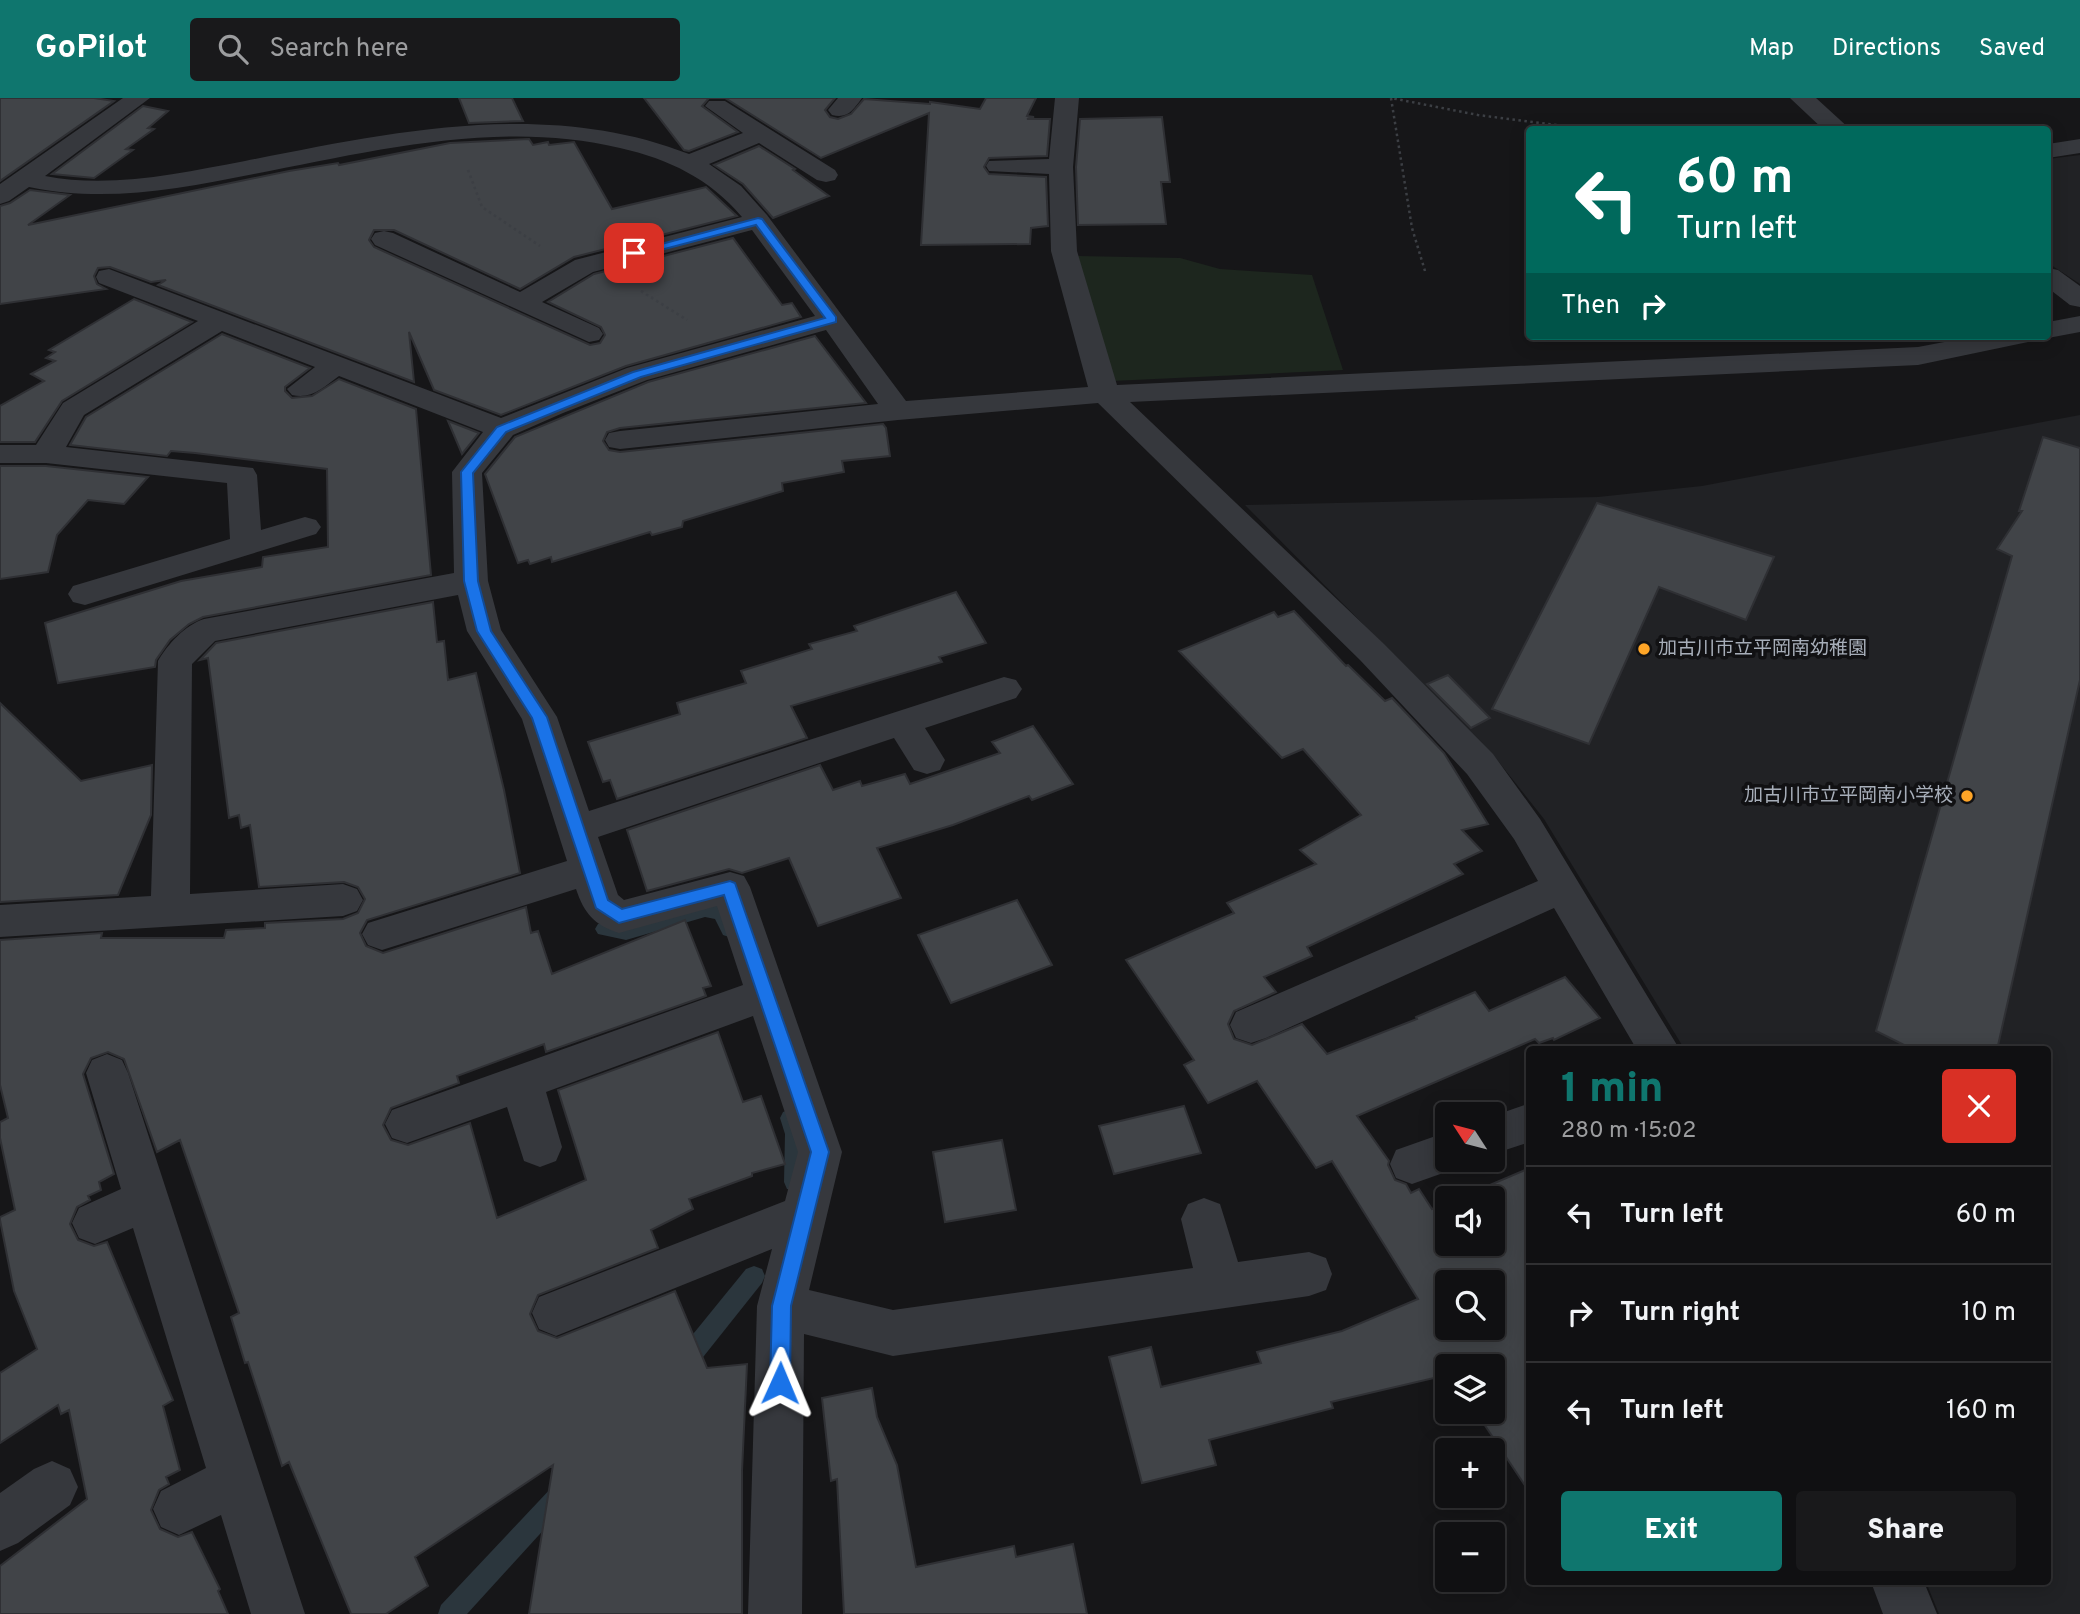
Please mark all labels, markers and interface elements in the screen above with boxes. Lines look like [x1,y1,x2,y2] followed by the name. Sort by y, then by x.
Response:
[190,18,680,81] search box
[35,28,148,70] text: GoPilot
[214,30,252,68] icon: search
[270,33,408,66] text: Search here
[1749,34,1794,64] text: Map
[1832,34,1941,64] text: Directions
[1979,34,2045,64] text: Saved
[1676,149,1794,211] text: 60 m
[1561,154,1652,245] icon: left
[1676,210,1797,250] text: Turn left
[604,223,664,283] pin
[615,234,653,272] icon: arrive
[1634,287,1672,325] icon: right
[1561,290,1620,323] text: Then
[1658,637,1867,661] place label: 加古川市立平岡南幼稚園
[1636,641,1652,657] marker: 加古川市立平岡南幼稚園
[1744,784,1953,808] place label: 加古川市立平岡南小学校
[1959,788,1975,804] marker: 加古川市立平岡南小学校
[1561,1064,1664,1117] text: 1 min
[1942,1069,2016,1143] button: close
[1435,1102,1505,1172] north arrow
[1435,1102,1505,1592] map controls
[1561,1117,1696,1146] text: 280 m · 15:02
[1435,1186,1505,1256] button: sound
[1561,1196,1599,1234] icon: left
[1620,1199,1724,1232] text: Turn left
[1956,1199,2016,1232] text: 60 m
[1435,1270,1505,1340] button: search
[1561,1294,1599,1332] icon: right
[1620,1297,1740,1330] text: Turn right
[1961,1297,2016,1330] text: 10 m
[743,1346,817,1420] position arrow
[1435,1354,1505,1424] button: layers
[1561,1392,1599,1430] icon: left
[1620,1395,1724,1428] text: Turn left
[1946,1395,2016,1428] text: 160 m
[1435,1438,1505,1508] button: +
[1561,1491,1782,1571] button: Exit
[1796,1491,2016,1571] button: Share
[1435,1522,1505,1592] button: −

